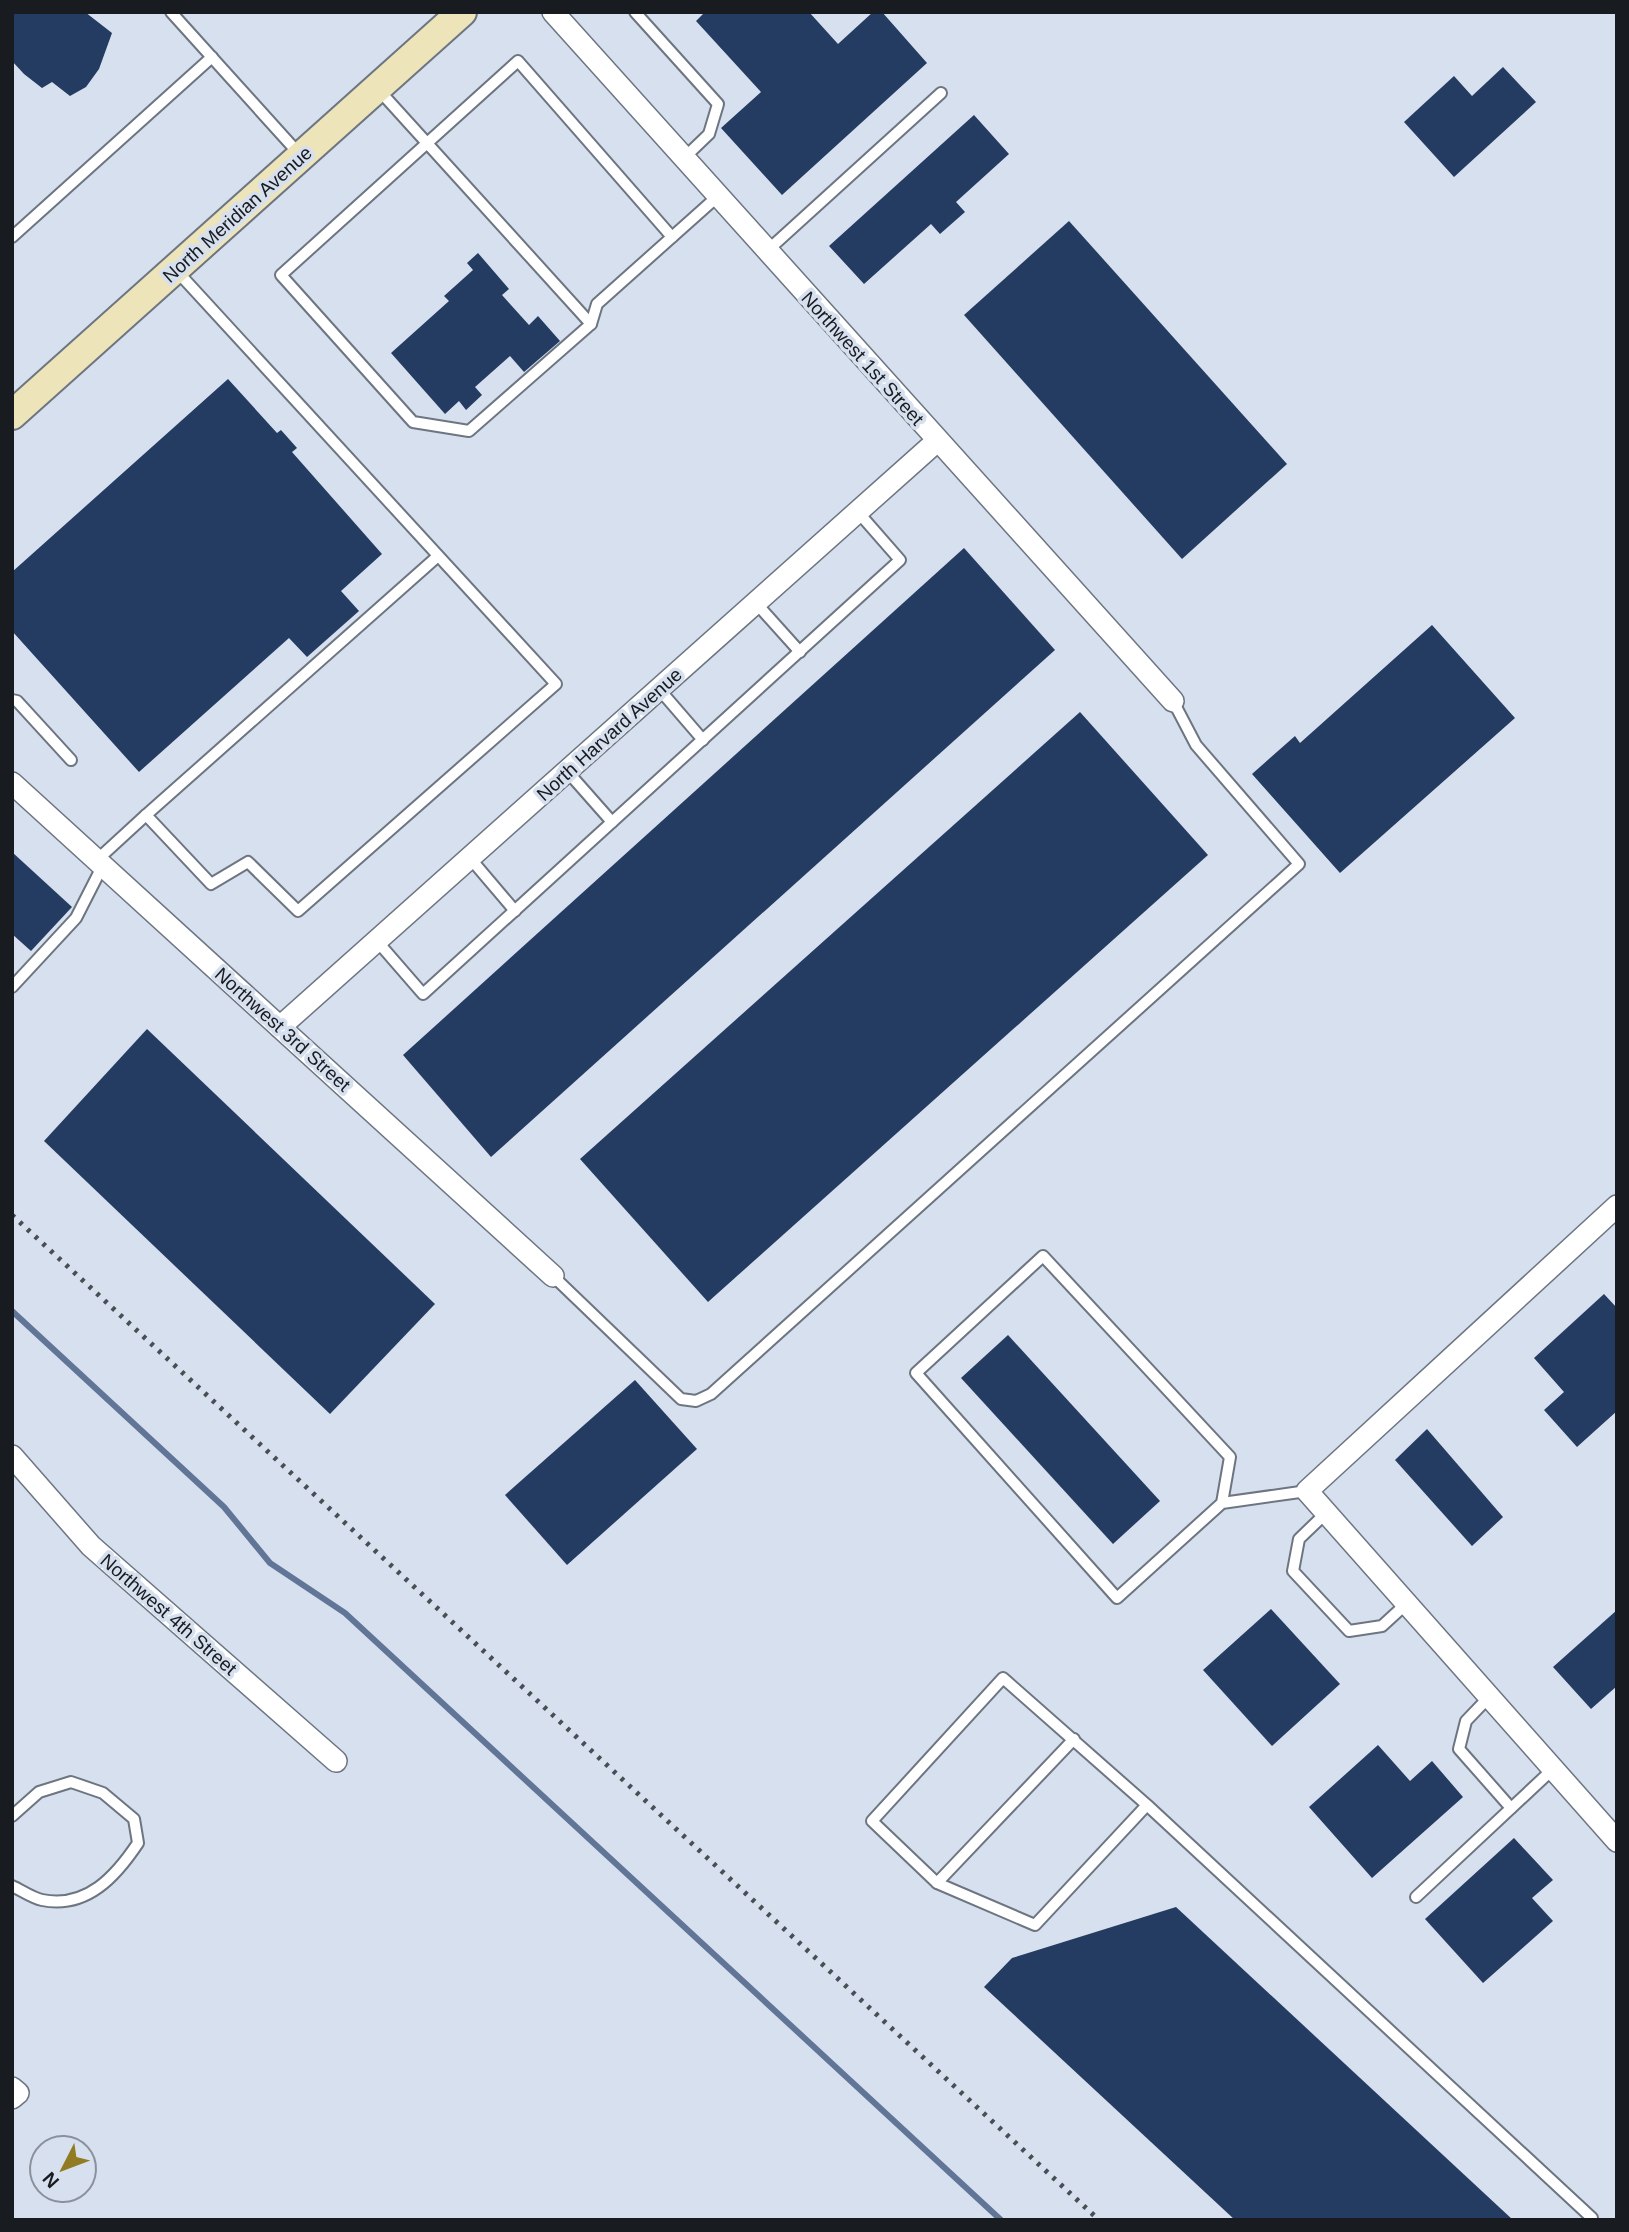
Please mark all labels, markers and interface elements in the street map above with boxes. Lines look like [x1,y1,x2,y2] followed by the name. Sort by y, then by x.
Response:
[159,142,316,287] street label: North Meridian Avenue
[797,287,928,430] street label: Northwest 1st Street
[533,664,686,805] street label: North Harvard Avenue
[211,963,355,1096] street label: Northwest 3rd Street
[96,1550,241,1680] street label: Northwest 4th Street
[28,2134,98,2204] north arrow
[38,2168,63,2192] text: N

